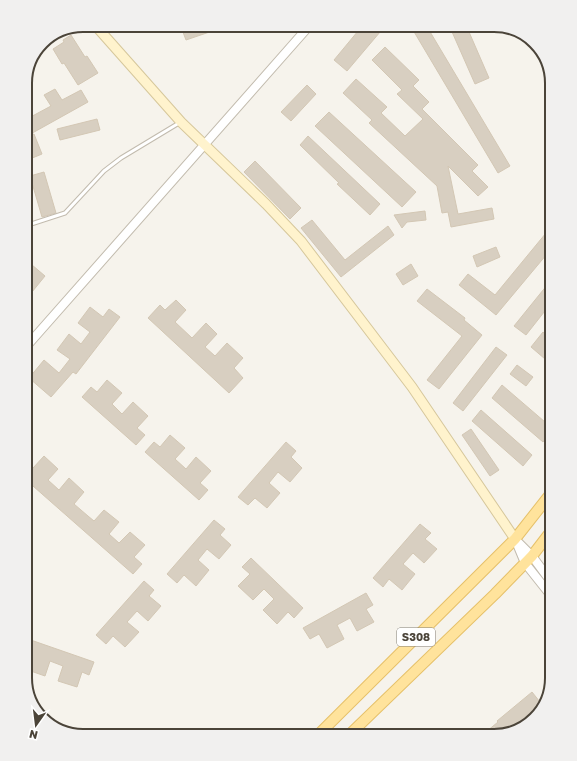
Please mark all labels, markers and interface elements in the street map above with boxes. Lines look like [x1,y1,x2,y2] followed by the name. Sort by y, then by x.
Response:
[397,628,435,646] road number: S308
[16,705,56,745] north arrow
[28,728,39,743] text: N

